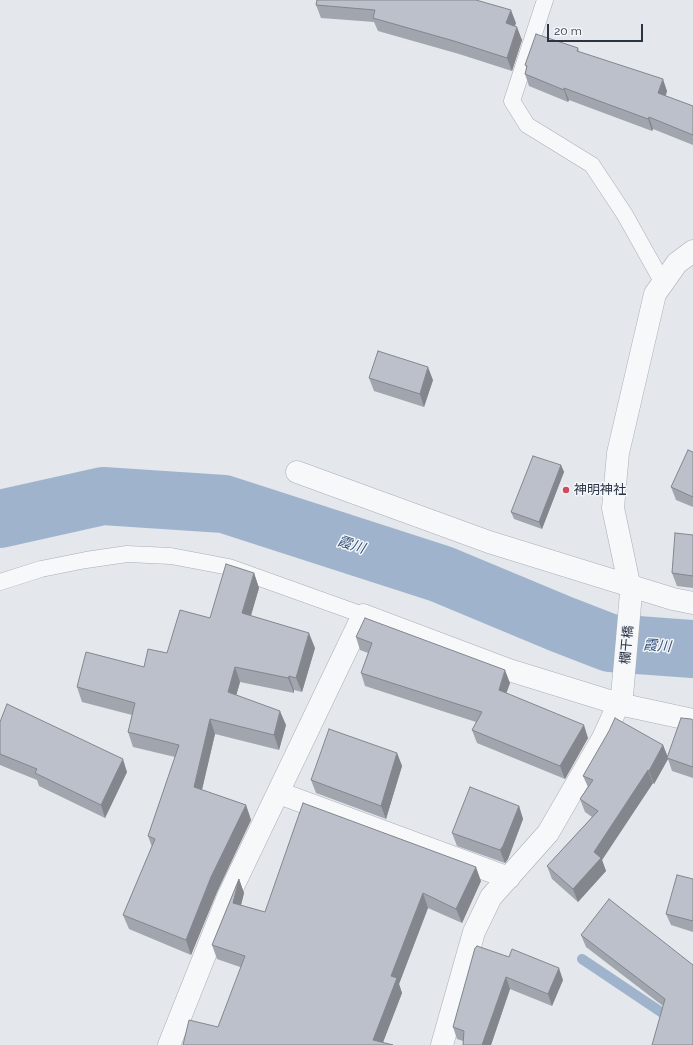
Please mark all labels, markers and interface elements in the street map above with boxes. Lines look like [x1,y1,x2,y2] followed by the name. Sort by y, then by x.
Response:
[549,16,645,42] scale bar
[554,24,582,38] text: 20 m
[574,482,626,498] place label: 神明神社
[561,485,571,495] marker: 神明神社
[335,533,367,557] water label: 霞川
[618,625,636,665] street label: 欄干橋
[642,637,672,655] water label: 霞川

